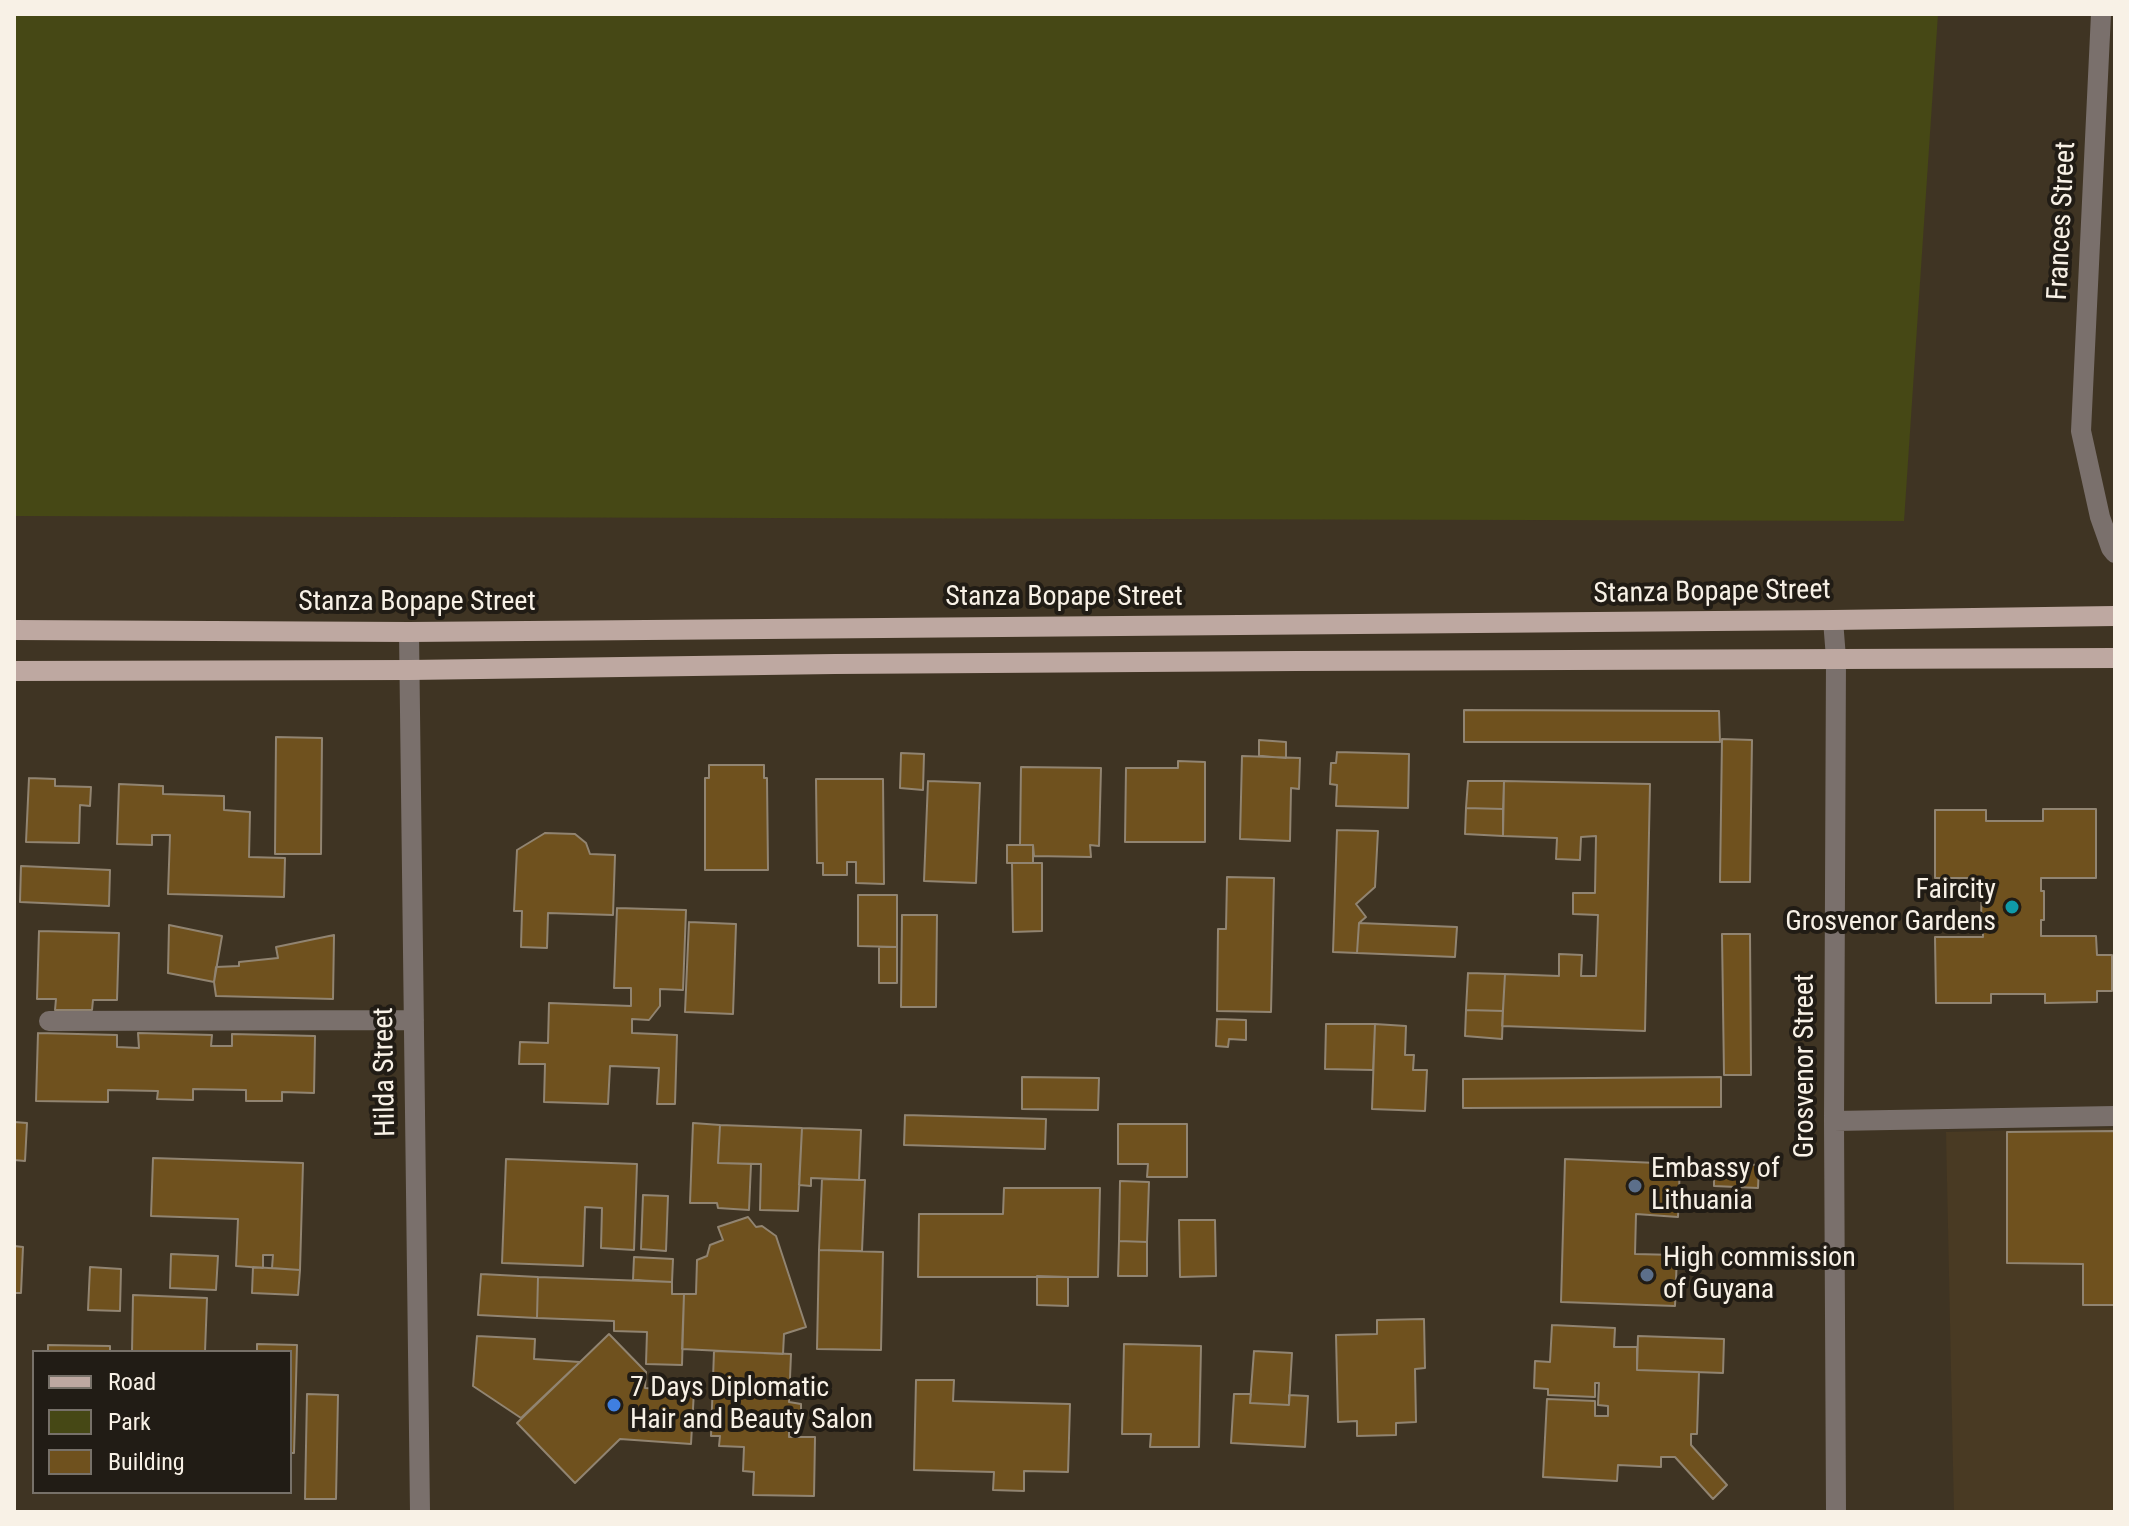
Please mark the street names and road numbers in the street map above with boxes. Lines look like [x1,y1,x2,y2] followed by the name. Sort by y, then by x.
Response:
[2042,141,2084,301] street label: Frances Street
[1593,574,1831,612] street label: Stanza Bopape Street
[945,581,1183,615] street label: Stanza Bopape Street
[298,586,536,620] street label: Stanza Bopape Street
[1789,974,1823,1158] street label: Grosvenor Street
[368,1007,404,1137] street label: Hilda Street

